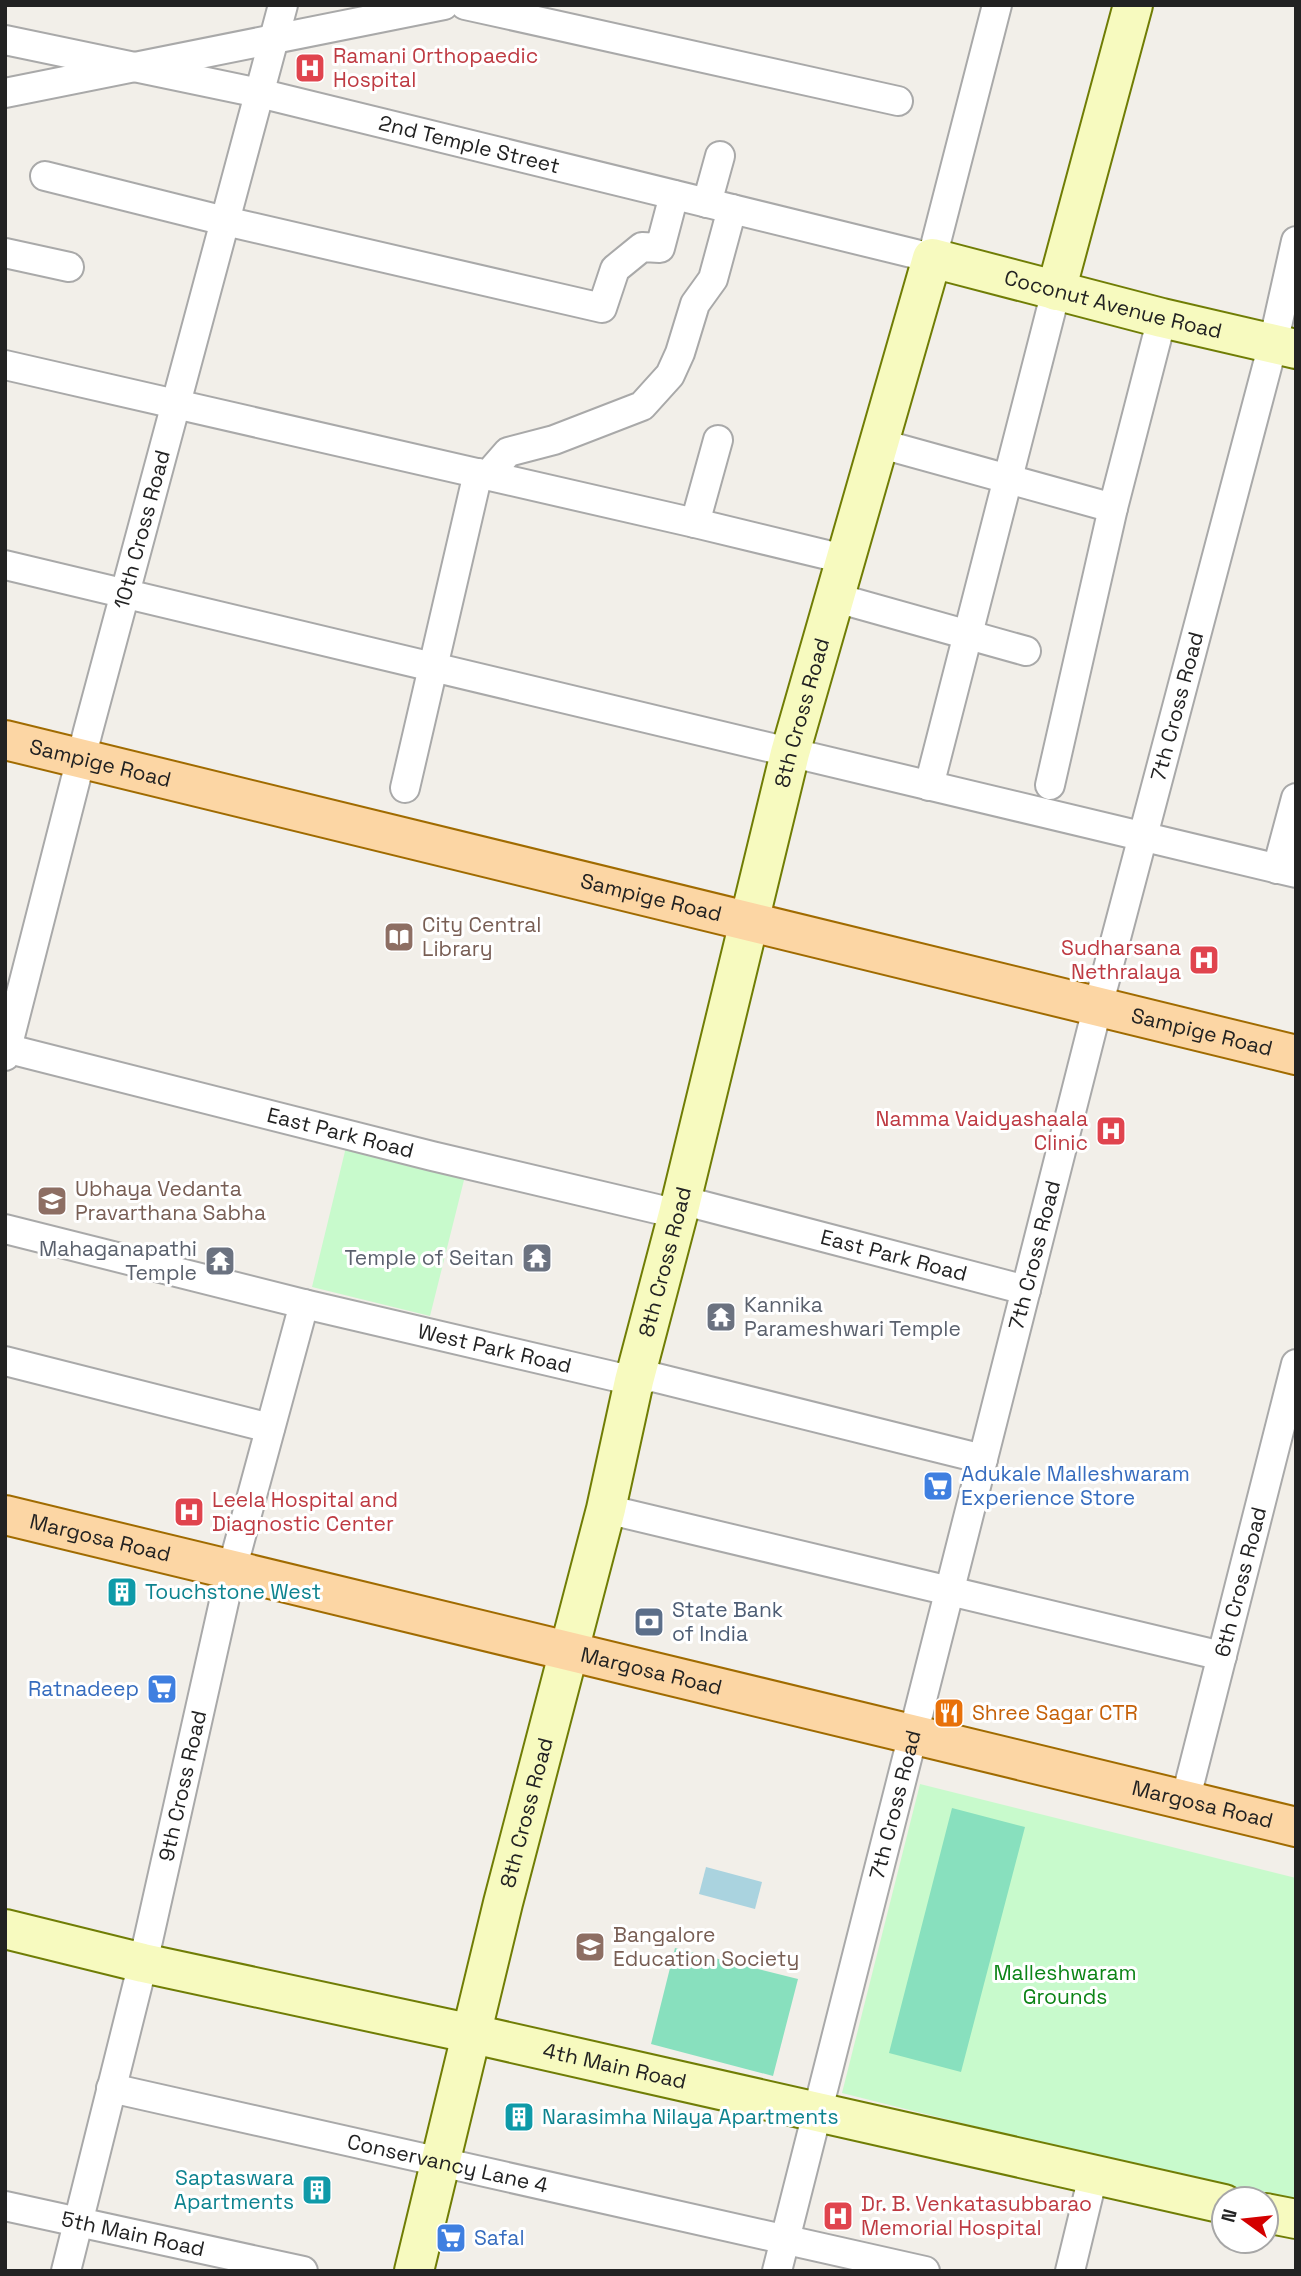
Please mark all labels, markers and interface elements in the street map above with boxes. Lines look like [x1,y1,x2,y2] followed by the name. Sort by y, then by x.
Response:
[333,42,538,93] place label: Ramani Orthopaedic Hospital
[293,51,327,85] hospital icon: Ramani Orthopaedic Hospital
[376,109,563,179] street label: 2nd Temple Street
[1002,263,1225,344] street label: Coconut Avenue Road
[107,447,176,612] street label: 10th Cross Road
[1144,629,1209,784] street label: 7th Cross Road
[768,635,835,790] street label: 8th Cross Road
[27,732,174,793] street label: Sampige Road
[578,867,725,927] street label: Sampige Road
[422,911,541,962] place label: City Central Library
[382,920,416,954] library icon: City Central Library
[1061,934,1181,985] place label: Sudharsana Nethralaya
[1187,943,1221,977] hospital icon: Sudharsana Nethralaya
[1129,1001,1275,1062] street label: Sampige Road
[264,1101,417,1164] street label: East Park Road
[876,1105,1088,1156] place label: Namma Vaidyashaala Clinic
[1094,1114,1128,1148] hospital icon: Namma Vaidyashaala Clinic
[75,1175,266,1226] place label: Ubhaya Vedanta Pravarthana Sabha
[1002,1178,1066,1332] street label: 7th Cross Road
[35,1184,69,1218] school or university icon: Ubhaya Vedanta Pravarthana Sabha
[632,1184,697,1340] street label: 8th Cross Road
[818,1223,970,1287] street label: East Park Road
[39,1235,197,1286] place label: Mahaganapathi Temple
[520,1241,554,1275] temple icon: Temple of Seitan
[203,1244,237,1278] temple icon: Mahaganapathi Temple
[345,1244,514,1271] place label: Temple of Seitan
[744,1291,961,1342] place label: Kannika Parameshwari Temple
[704,1300,738,1334] temple icon: Kannika Parameshwari Temple
[415,1317,574,1379] street label: West Park Road
[961,1460,1190,1511] place label: Adukale Malleshwaram Experience Store
[921,1469,955,1503] supermarket icon: Adukale Malleshwaram Experience Store
[212,1486,398,1537] place label: Leela Hospital and Diagnostic Center
[172,1495,206,1529] hospital icon: Leela Hospital and Diagnostic Center
[1208,1504,1272,1660] street label: 6th Cross Road
[27,1507,174,1568] street label: Margosa Road
[105,1575,139,1609] building icon: Touchstone West
[145,1578,321,1605] place label: Touchstone West
[672,1596,783,1647] place label: State Bank of India
[632,1605,666,1639] bank icon: State Bank of India
[578,1641,725,1701] street label: Margosa Road
[145,1672,179,1706] supermarket icon: Ratnadeep
[28,1675,139,1702] place label: Ratnadeep
[932,1696,966,1730] restaurant icon: Shree Sagar CTR
[972,1699,1138,1726] place label: Shree Sagar CTR
[152,1708,212,1864] street label: 9th Cross Road
[863,1727,927,1882] street label: 7th Cross Road
[494,1735,559,1891] street label: 8th Cross Road
[1129,1774,1276,1834] street label: Margosa Road
[613,1921,799,1972] place label: Bangalore Education Society
[573,1930,607,1964] school or university icon: Bangalore Education Society
[993,1959,1137,2010] park label: Malleshwaram Grounds
[540,2036,689,2095] street label: 4th Main Road
[502,2100,536,2134] building icon: Narasimha Nilaya Apartments
[542,2103,838,2130] place label: Narasimha Nilaya Apartments
[345,2128,551,2199] street label: Conservancy Lane 4
[174,2164,294,2215] place label: Saptaswara Apartments
[300,2173,334,2207] building icon: Saptaswara Apartments
[1210,2185,1280,2255] north arrow
[861,2190,1092,2241] place label: Dr. B. Venkatasubbarao Memorial Hospital
[821,2199,855,2233] hospital icon: Dr. B. Venkatasubbarao Memorial Hospital
[59,2205,207,2262] street label: 5th Main Road
[1215,2206,1243,2225] text: N
[434,2221,468,2255] supermarket icon: Safal
[474,2224,525,2251] place label: Safal

